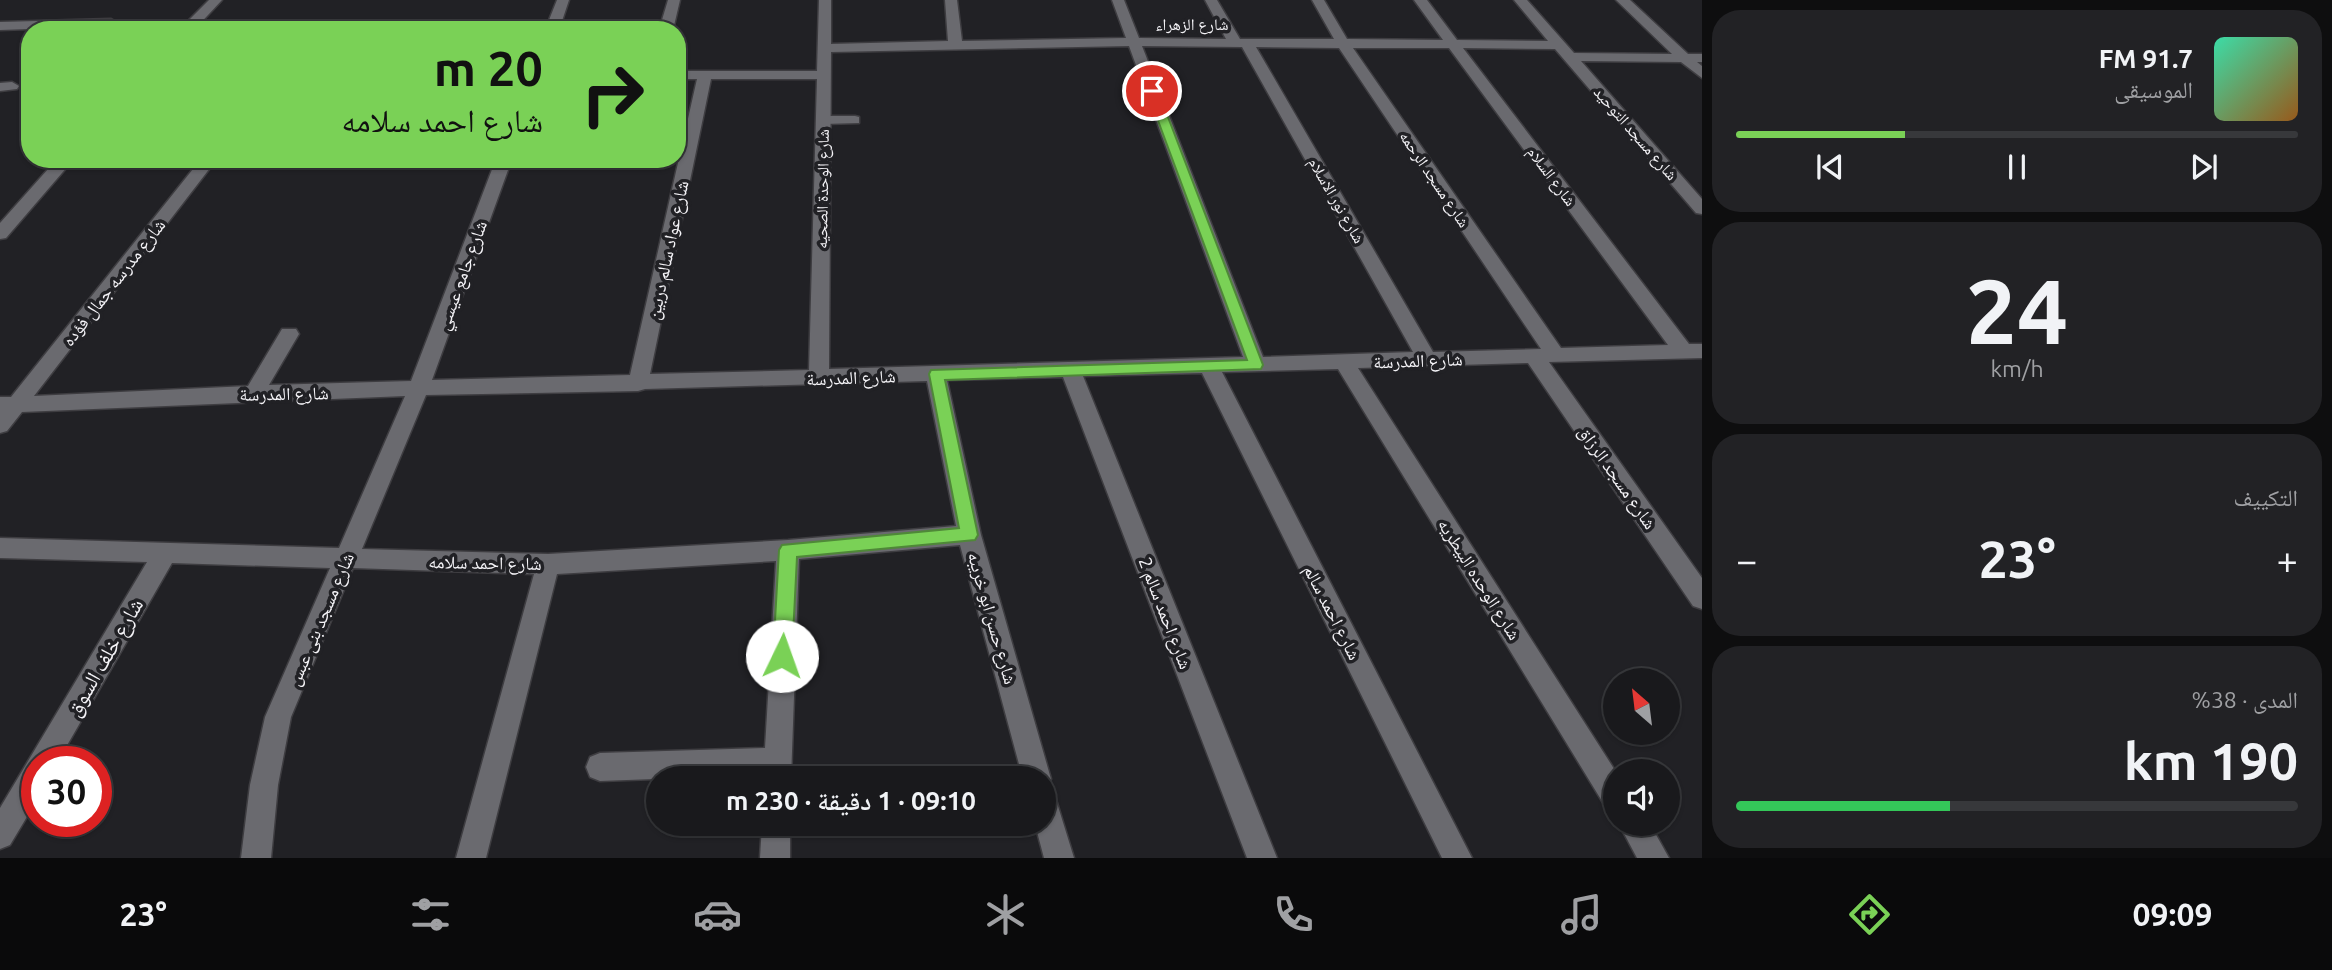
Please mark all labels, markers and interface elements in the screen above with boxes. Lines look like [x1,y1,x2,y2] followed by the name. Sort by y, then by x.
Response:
[1155,15,1229,35] street label: شارع الزهراء
[434,40,543,95] text: 20 m
[2099,44,2193,73] text: 91.7 FM
[567,49,658,140] icon: right
[1122,61,1182,121] pin
[1133,72,1171,110] icon: arrive
[2114,77,2193,102] text: الموسيقى
[1589,83,1681,185] street label: شارع مسجد التوحيد
[342,102,543,138] text: شارع احمد سلامه
[1395,128,1474,231] street label: شارع مسجد الرحمه
[812,129,834,249] street label: شارع الوحدة الصحيه
[1522,143,1580,210] street label: شارع السلام
[1811,148,1849,186] icon: previous
[1998,148,2036,186] icon: pause
[2185,148,2223,186] icon: next
[1303,154,1369,247] street label: شارع نور الاسلام
[642,179,694,322] street label: شارع عواد سالم دربين
[57,215,170,351] street label: شارع مدرسه جمال فؤده
[432,217,495,334] street label: شارع جامع عيسي
[1966,259,2068,361] text: 24
[1373,348,1463,374] street label: شارع المدرسة
[1990,356,2044,381] text: km/h
[806,365,896,391] street label: شارع المدرسة
[239,382,329,406] street label: شارع المدرسة
[1573,422,1661,534] street label: شارع مسجد الرزاق
[2233,485,2298,510] text: التكييف
[1433,515,1525,644] street label: شارع الوحده البيطريه
[1978,530,2056,588] text: 23°
[1736,539,1757,581] text: −
[2277,539,2298,581] text: +
[283,550,359,689] street label: شارع مسجد بنى عبس
[963,550,1021,687] street label: شارع حسن ابو خريبه
[428,551,542,575] street label: شارع احمد سلامه
[1133,554,1197,673] street label: شارع احمد سالم 2
[1298,561,1365,664] street label: شارع احمد سالم
[61,594,149,721] street label: شارع خلف السوق
[745,619,819,693] position arrow
[1603,668,1680,746] north arrow
[1603,668,1680,836] map controls
[2192,687,2298,712] text: المدى · 38%
[2124,732,2298,790] text: 190 km
[21,746,112,837] speed limit sign: 30
[1603,759,1680,836] button: sound
[726,786,976,815] text: 09:10 · 1 دقيقة · 230 m
[406,890,455,939] icon: filters
[693,890,742,939] icon: car
[981,890,1030,939] icon: climate
[1269,890,1318,939] icon: phone
[1557,890,1606,939] icon: music
[1845,890,1894,939] icon: directions
[119,896,167,932] text: 23°
[2133,896,2213,932] text: 09:09

